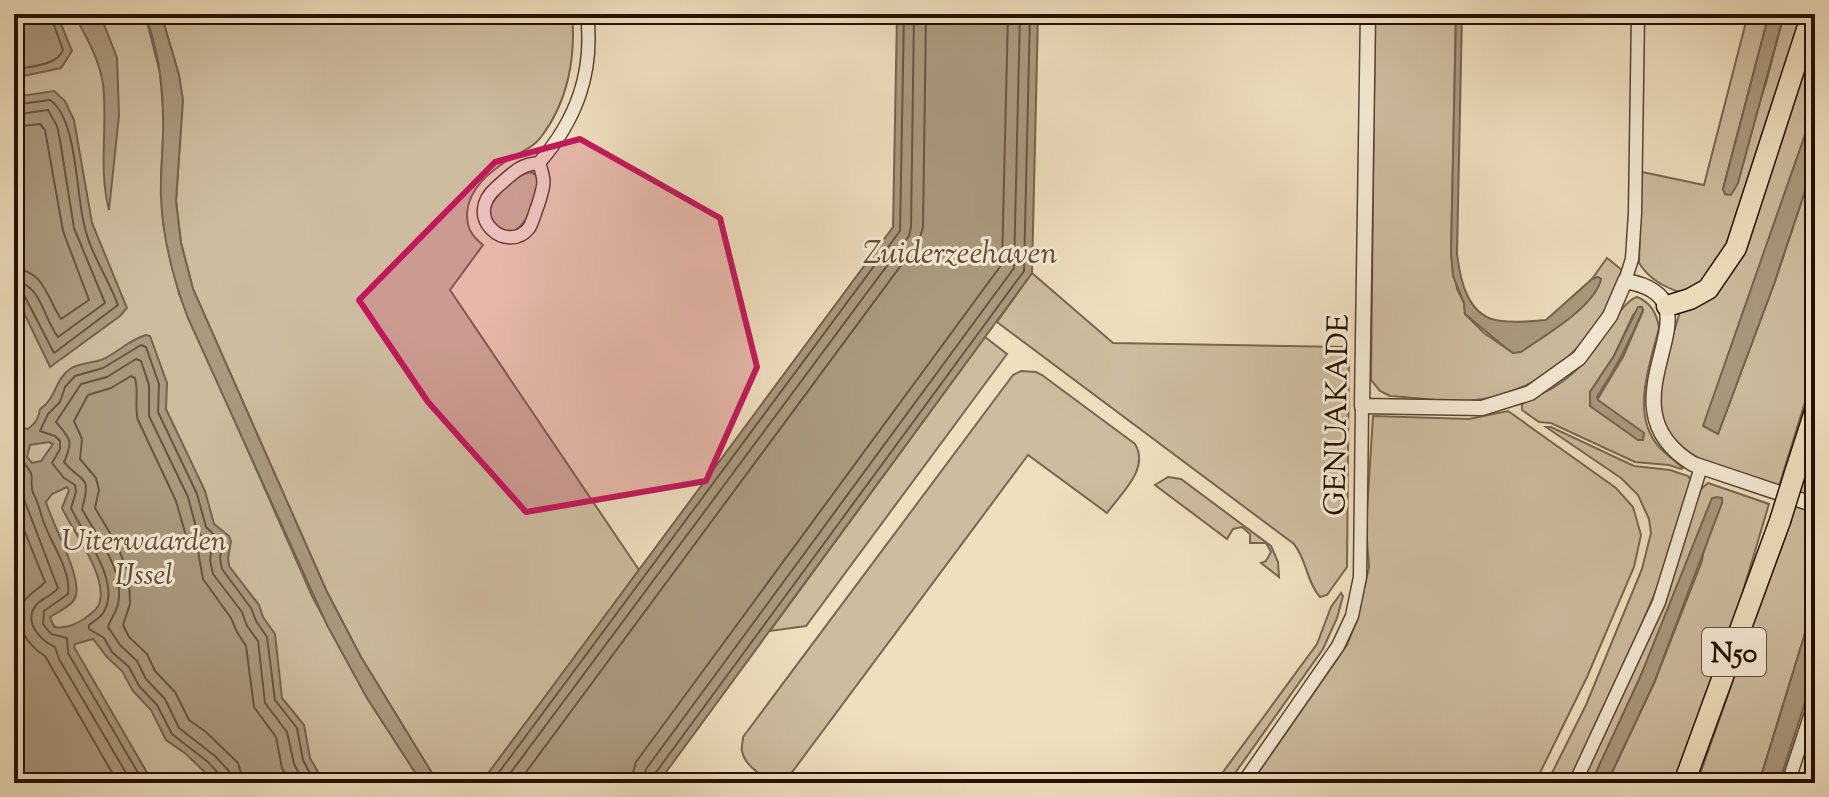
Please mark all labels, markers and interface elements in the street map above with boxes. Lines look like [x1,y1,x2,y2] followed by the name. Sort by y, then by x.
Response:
[863,232,1057,278] water label: Zuiderzeehaven
[1315,314,1362,516] street label: GENUAKADE
[62,521,227,598] park label: Uiterwaarden IJssel
[1702,628,1766,676] road number: N50

